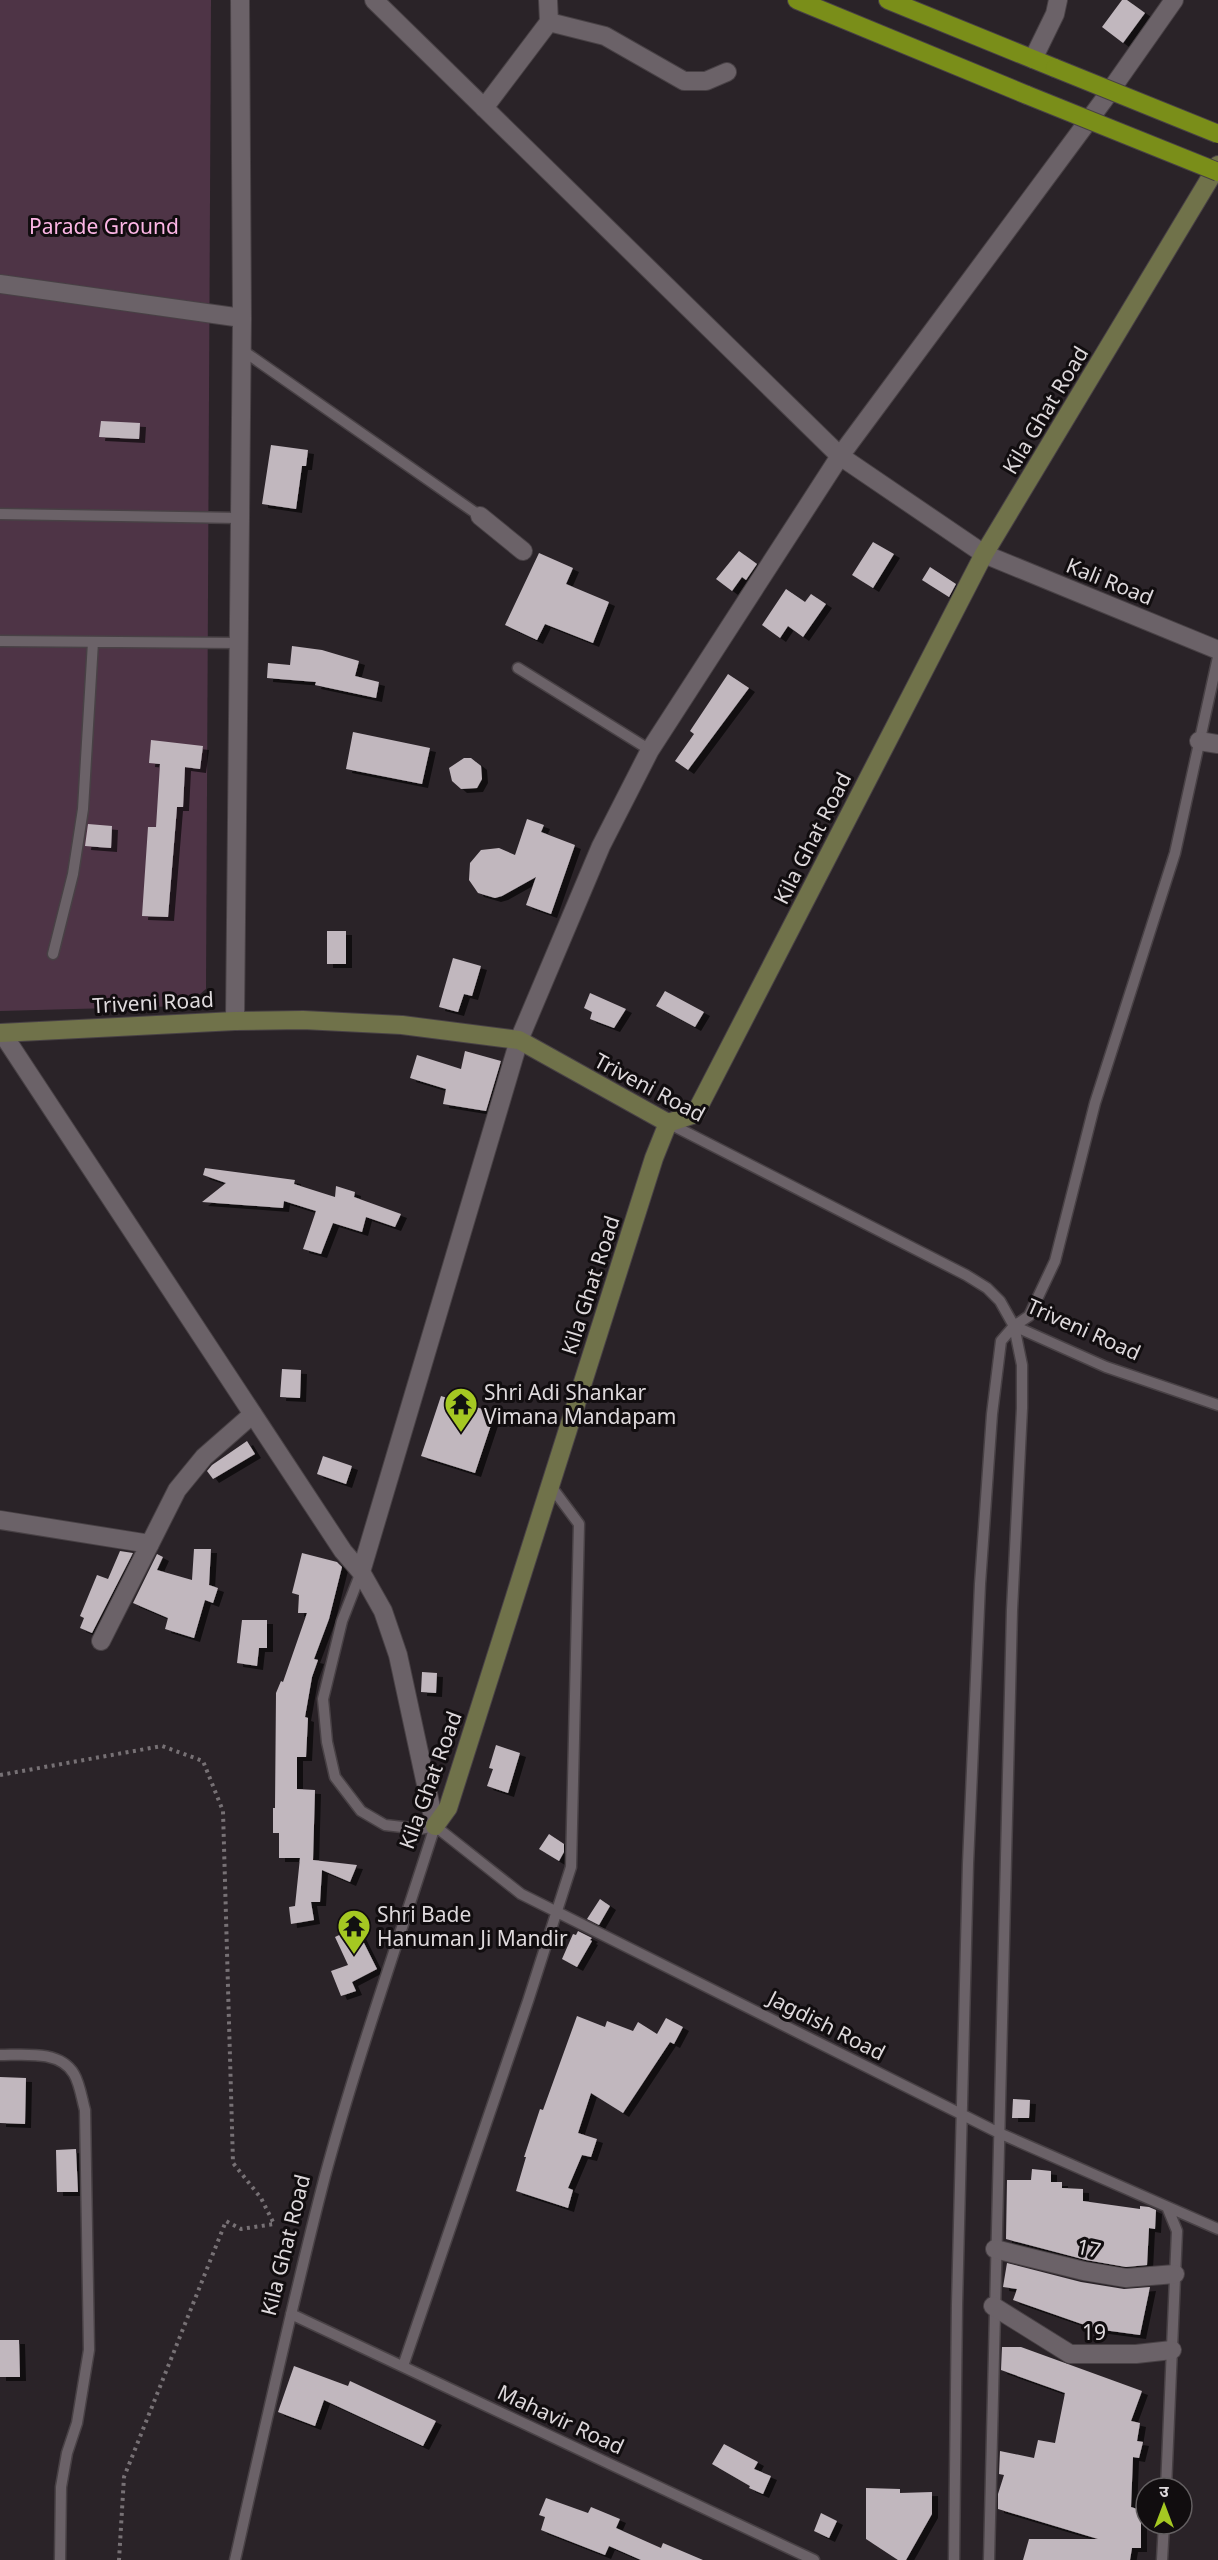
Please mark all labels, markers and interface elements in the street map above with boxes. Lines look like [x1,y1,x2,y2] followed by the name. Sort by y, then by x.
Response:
[29,212,179,240] park label: Parade Ground
[996,341,1094,479] street label: Kila Ghat Road
[1062,551,1158,611] street label: Kali Road
[767,767,857,909] street label: Kila Ghat Road
[92,985,214,1019] street label: Triveni Road
[590,1046,710,1128] street label: Triveni Road
[554,1212,626,1358] street label: Kila Ghat Road
[1023,1291,1145,1367] street label: Triveni Road
[484,1378,677,1430] place label: Shri Adi Shankar Vimana Mandapam
[443,1386,479,1433] temple icon: Shri Adi Shankar Vimana Mandapam
[392,1707,468,1853] street label: Kila Ghat Road
[377,1900,568,1952] place label: Shri Bade Hanuman Ji Mandir
[336,1908,372,1955] temple icon: Shri Bade Hanuman Ji Mandir
[762,1983,890,2066] street label: Jagdish Road
[254,2171,316,2319] street label: Kila Ghat Road
[1074,2232,1104,2264] street label: 17
[1082,2318,1106,2346] street label: 19
[493,2378,629,2460] street label: Mahavir Road
[1134,2476,1194,2536] north arrow
[1159,2480,1169,2502] text: उ

